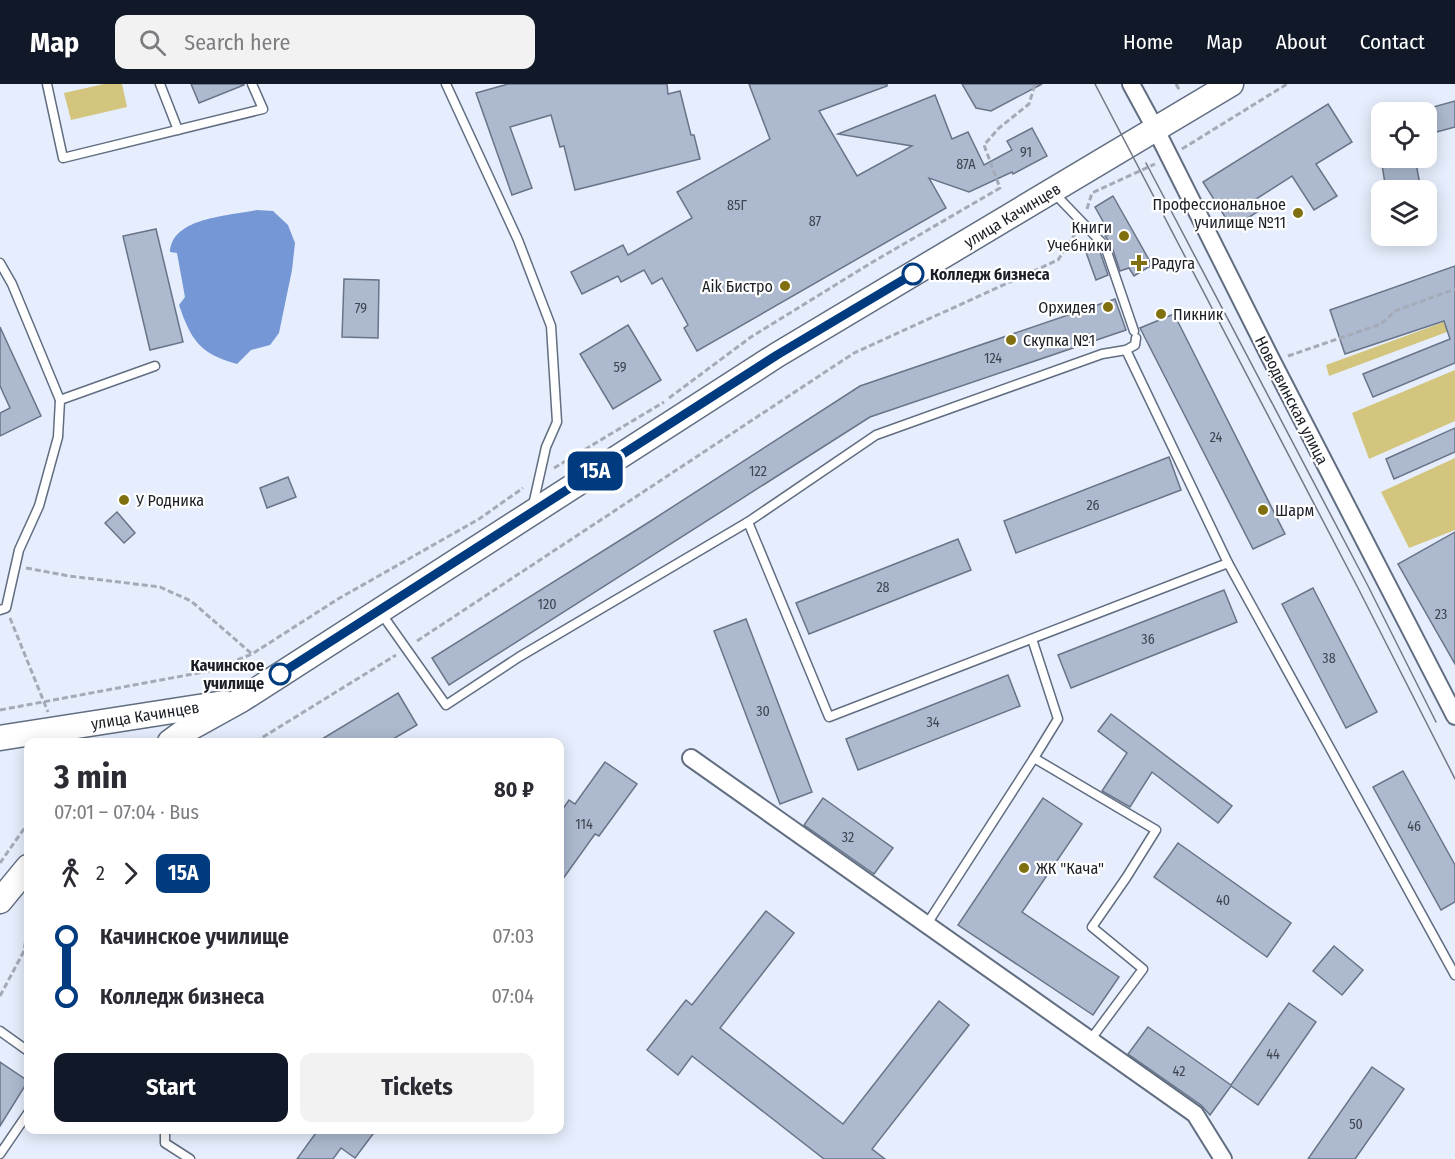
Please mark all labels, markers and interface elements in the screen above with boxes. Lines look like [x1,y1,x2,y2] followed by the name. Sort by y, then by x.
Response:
[115,15,535,69] search box
[30,26,79,59] text: Map
[136,26,169,59] icon: search
[184,29,290,56] text: Search here
[1123,29,1173,55] text: Home
[1206,29,1243,55] text: Map
[1276,29,1327,55] text: About
[1360,29,1425,55] text: Contact
[1371,102,1437,246] map controls
[1371,102,1437,168] button: locate
[1020,144,1032,161] house number: 91
[956,156,976,173] house number: 87А
[960,179,1064,252] street label: улица Качинцев
[1371,180,1437,246] button: layers
[1153,195,1286,232] place label: Профессиональное училище №11
[727,197,747,214] house number: 85Г
[1291,206,1305,220] marker: Профессиональное училище №11
[809,213,822,230] house number: 87
[1046,218,1112,255] place label: Книги Учебники
[1117,229,1131,243] marker: Книги Учебники
[1151,254,1195,273] place label: Радуга
[1132,256,1146,270] marker: Радуга
[902,263,924,285] marker: Колледж бизнеса
[930,265,1050,284] place label: Колледж бизнеса
[702,277,773,296] place label: Aik Бистро
[778,279,792,293] marker: Aik Бистро
[1038,298,1096,317] place label: Орхидея
[355,300,367,317] house number: 79
[1101,300,1115,314] marker: Орхидея
[1173,305,1224,324] place label: Пикник
[1154,307,1168,321] marker: Пикник
[1023,331,1095,350] place label: Скупка №1
[1004,333,1018,347] marker: Скупка №1
[1251,333,1332,468] street label: Новодвинская улица
[984,350,1002,367] house number: 124
[613,359,627,376] house number: 59
[1210,429,1223,446] house number: 24
[560,452,630,490] line badge: 15А
[580,458,610,484] text: 15А
[749,463,767,480] house number: 122
[135,491,204,510] place label: У Родника
[117,493,131,507] marker: У Родника
[1086,497,1100,514] house number: 26
[1275,501,1314,520] place label: Шарм
[1256,503,1270,517] marker: Шарм
[876,579,890,596] house number: 28
[538,596,556,613] house number: 120
[1435,606,1447,623] house number: 23
[1141,631,1155,648] house number: 36
[1322,650,1336,667] house number: 38
[191,656,264,693] place label: Качинское училище
[269,663,291,685] marker: Качинское училище
[90,698,201,733] street label: улица Качинцев
[756,703,770,720] house number: 30
[926,714,940,731] house number: 34
[54,757,128,797] text: 3 min
[494,776,534,803] text: 80 ₽
[54,800,199,824] text: 07:01 – 07:04 · Bus
[575,816,593,833] house number: 114
[1407,818,1421,835] house number: 46
[842,829,854,846] house number: 32
[54,857,87,890] icon: walk
[114,857,147,890] icon: forward
[1036,859,1104,878] place label: ЖК "Кача"
[168,860,198,886] text: 15А
[96,861,105,885] text: 2
[1017,861,1031,875] marker: ЖК "Кача"
[1216,892,1230,909] house number: 40
[100,923,289,950] text: Качинское училище
[492,924,534,948] text: 07:03
[100,983,264,1010] text: Колледж бизнеса
[492,984,534,1008] text: 07:04
[1266,1046,1280,1063] house number: 44
[54,1053,288,1122] button: Start
[300,1053,534,1122] button: Tickets
[1173,1063,1185,1080] house number: 42
[1349,1116,1363,1133] house number: 50

